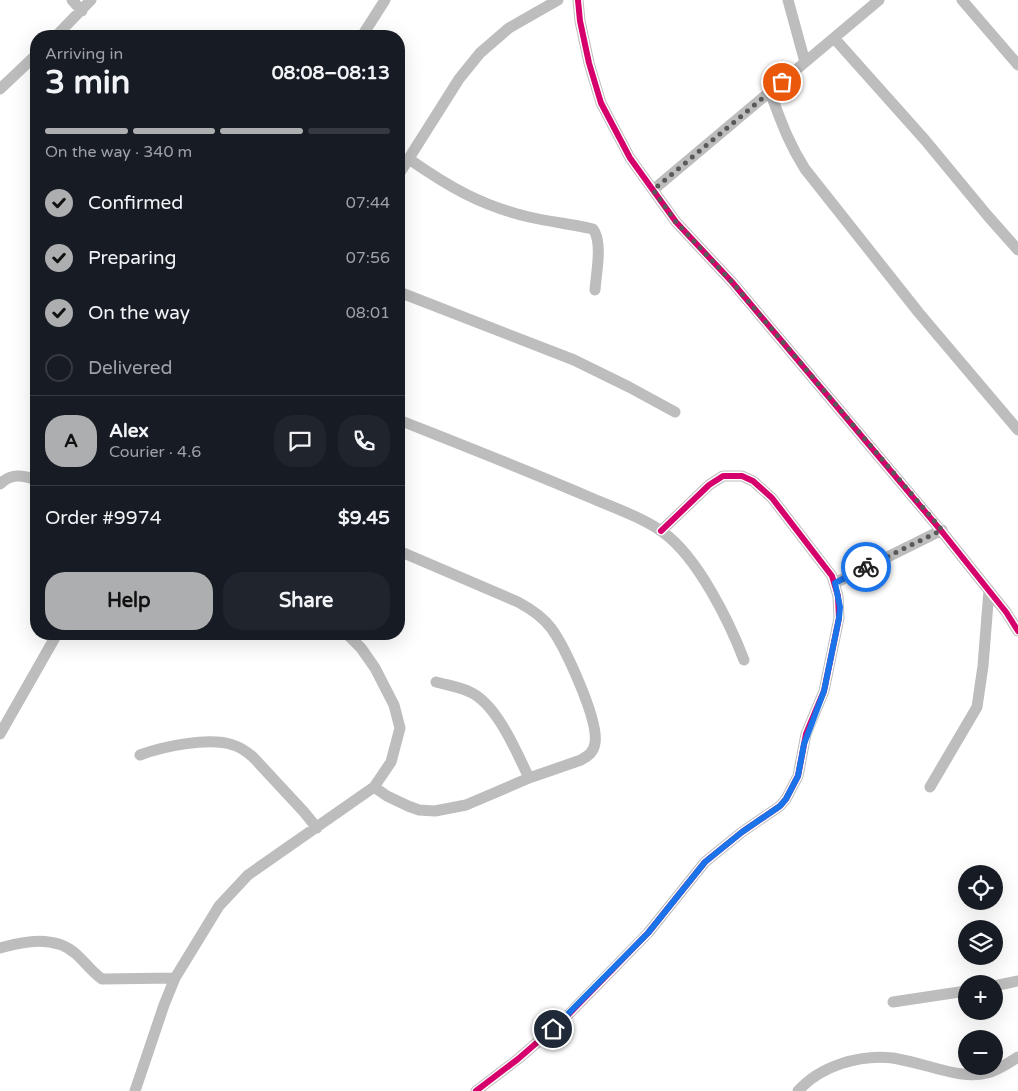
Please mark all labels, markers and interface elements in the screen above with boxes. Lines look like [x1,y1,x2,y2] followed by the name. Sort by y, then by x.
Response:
[45,44,123,64] text: Arriving in
[761,61,803,103] pin
[272,62,390,84] text: 08:08–08:13
[45,64,130,102] text: 3 min
[768,68,796,96] icon: bag
[45,142,192,162] text: On the way · 340 m
[45,189,73,217] icon: check
[88,192,183,214] text: Confirmed
[346,193,390,213] text: 07:44
[45,244,73,272] icon: check
[88,247,177,269] text: Preparing
[346,248,390,268] text: 07:56
[45,299,73,327] icon: check
[88,302,190,324] text: On the way
[346,303,390,323] text: 08:01
[88,357,173,379] text: Delivered
[274,415,326,467] button: chat
[338,415,390,467] button: phone
[109,420,149,442] text: Alex
[64,430,78,452] text: A
[109,442,201,462] text: Courier · 4.6
[45,507,162,529] text: Order #9974
[338,507,390,529] text: $9.45
[841,542,891,592] courier
[852,553,880,581] icon: bike
[45,572,213,630] button: Help
[223,572,390,630] button: Share
[958,865,1003,1075] map controls
[958,865,1003,910] button: locate
[958,920,1003,965] button: layers
[958,975,1003,1020] button: +
[532,1008,574,1050] pin
[539,1015,567,1043] icon: home
[958,1030,1003,1075] button: −

